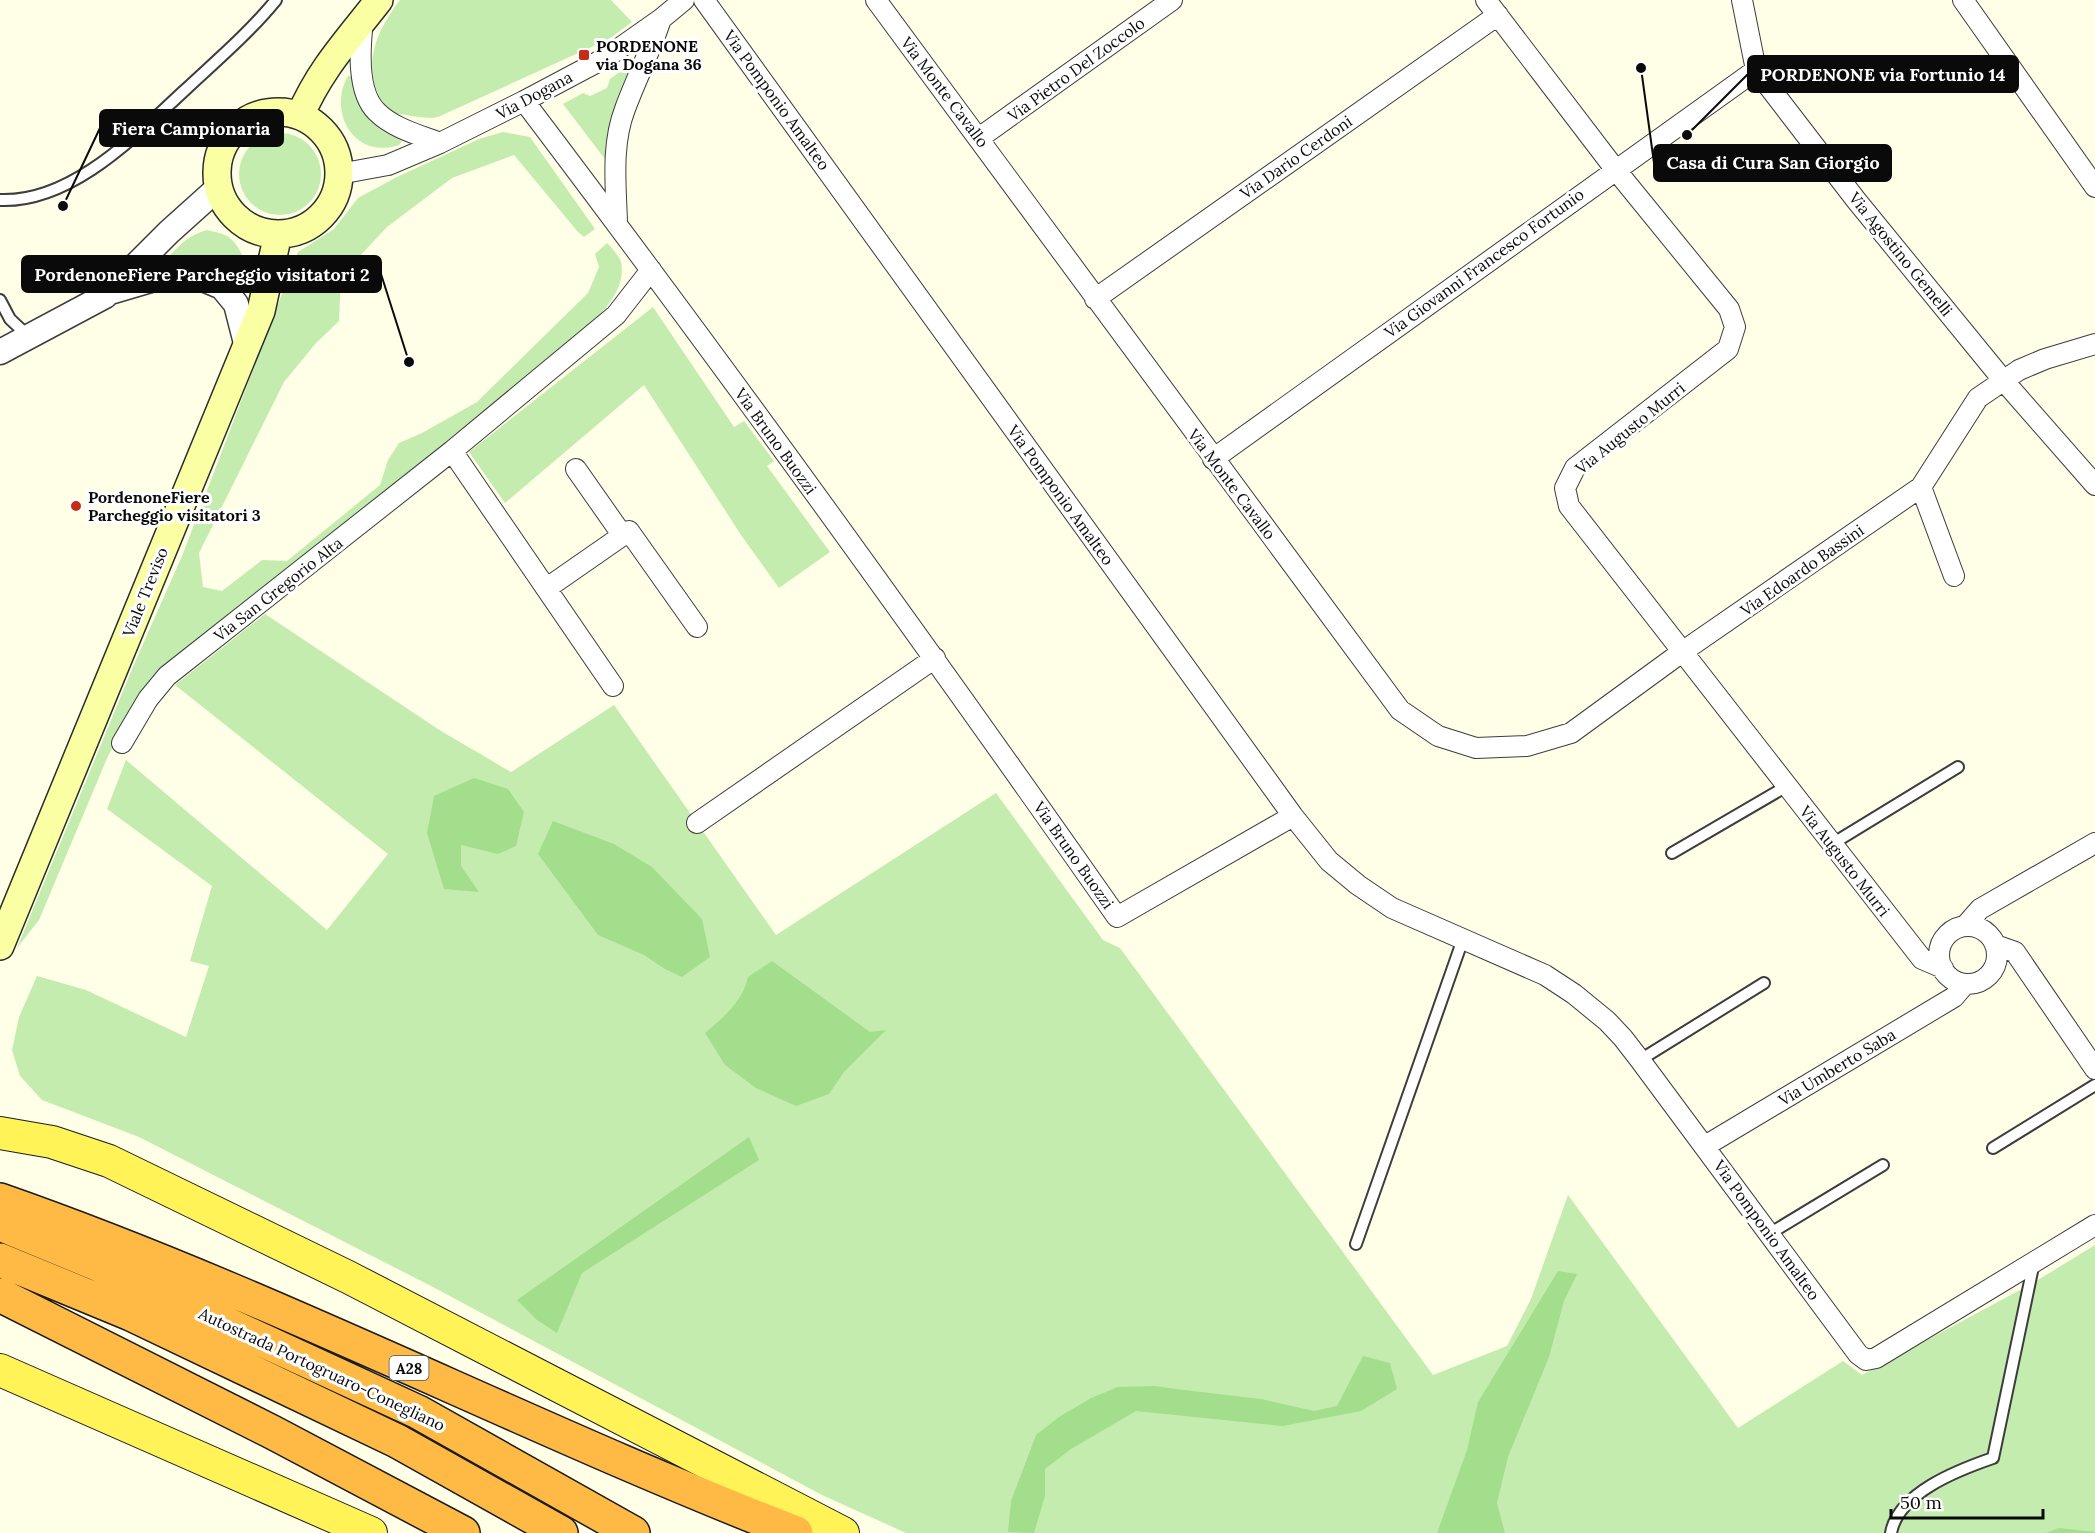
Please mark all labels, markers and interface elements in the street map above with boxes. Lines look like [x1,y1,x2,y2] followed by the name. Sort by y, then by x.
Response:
[1003,13,1149,126] street label: Via Pietro Del Zoccolo
[719,25,835,174] street label: Via Pomponio Amalteo
[896,32,993,151] street label: Via Monte Cavallo
[596,36,702,74] place label: PORDENONE via Dogana 36
[577,48,591,62] marker: PORDENONE via Dogana 36
[1748,56,2018,92] callout: PORDENONE via Fortunio 14
[1760,63,2006,86] text: PORDENONE via Fortunio 14
[492,67,576,124] street label: Via Dogana
[100,110,283,146] callout: Fiera Campionaria
[1235,111,1356,204] street label: Via Dario Cerdoni
[112,117,271,140] text: Fiera Campionaria
[1654,145,1891,181] callout: Casa di Cura San Giorgio
[1666,151,1880,174] text: Casa di Cura San Giorgio
[1380,184,1588,343] street label: Via Giovanni Francesco Fortunio
[1844,187,1957,320] street label: Via Agostino Gemelli
[22,256,381,292] callout: PordenoneFiere Parcheggio visitatori 2
[34,263,370,286] text: PordenoneFiere Parcheggio visitatori 2
[1571,378,1689,479] street label: Via Augusto Murri
[730,383,821,498] street label: Via Bruno Buozzi
[1003,420,1119,569] street label: Via Pomponio Amalteo
[1183,424,1280,543] street label: Via Monte Cavallo
[88,487,261,525] place label: PordenoneFiere Parcheggio visitatori 3
[69,499,83,513] marker: PordenoneFiere Parcheggio visitatori 3
[1736,520,1868,621] street label: Via Edoardo Bassini
[209,532,346,646] street label: Via San Gregorio Alta
[118,544,172,641] street label: Viale Treviso
[1029,797,1118,912] street label: Via Bruno Buozzi
[1795,801,1894,920] street label: Via Augusto Murri
[1774,1024,1899,1110] street label: Via Umberto Saba
[1709,1155,1825,1304] street label: Via Pomponio Amalteo
[195,1303,448,1435] street label: Autostrada Portogruaro-Conegliano
[390,1356,428,1380] road number: A28
[1891,1482,2042,1520] scale bar
[1900,1491,1942,1514] text: 50 m

